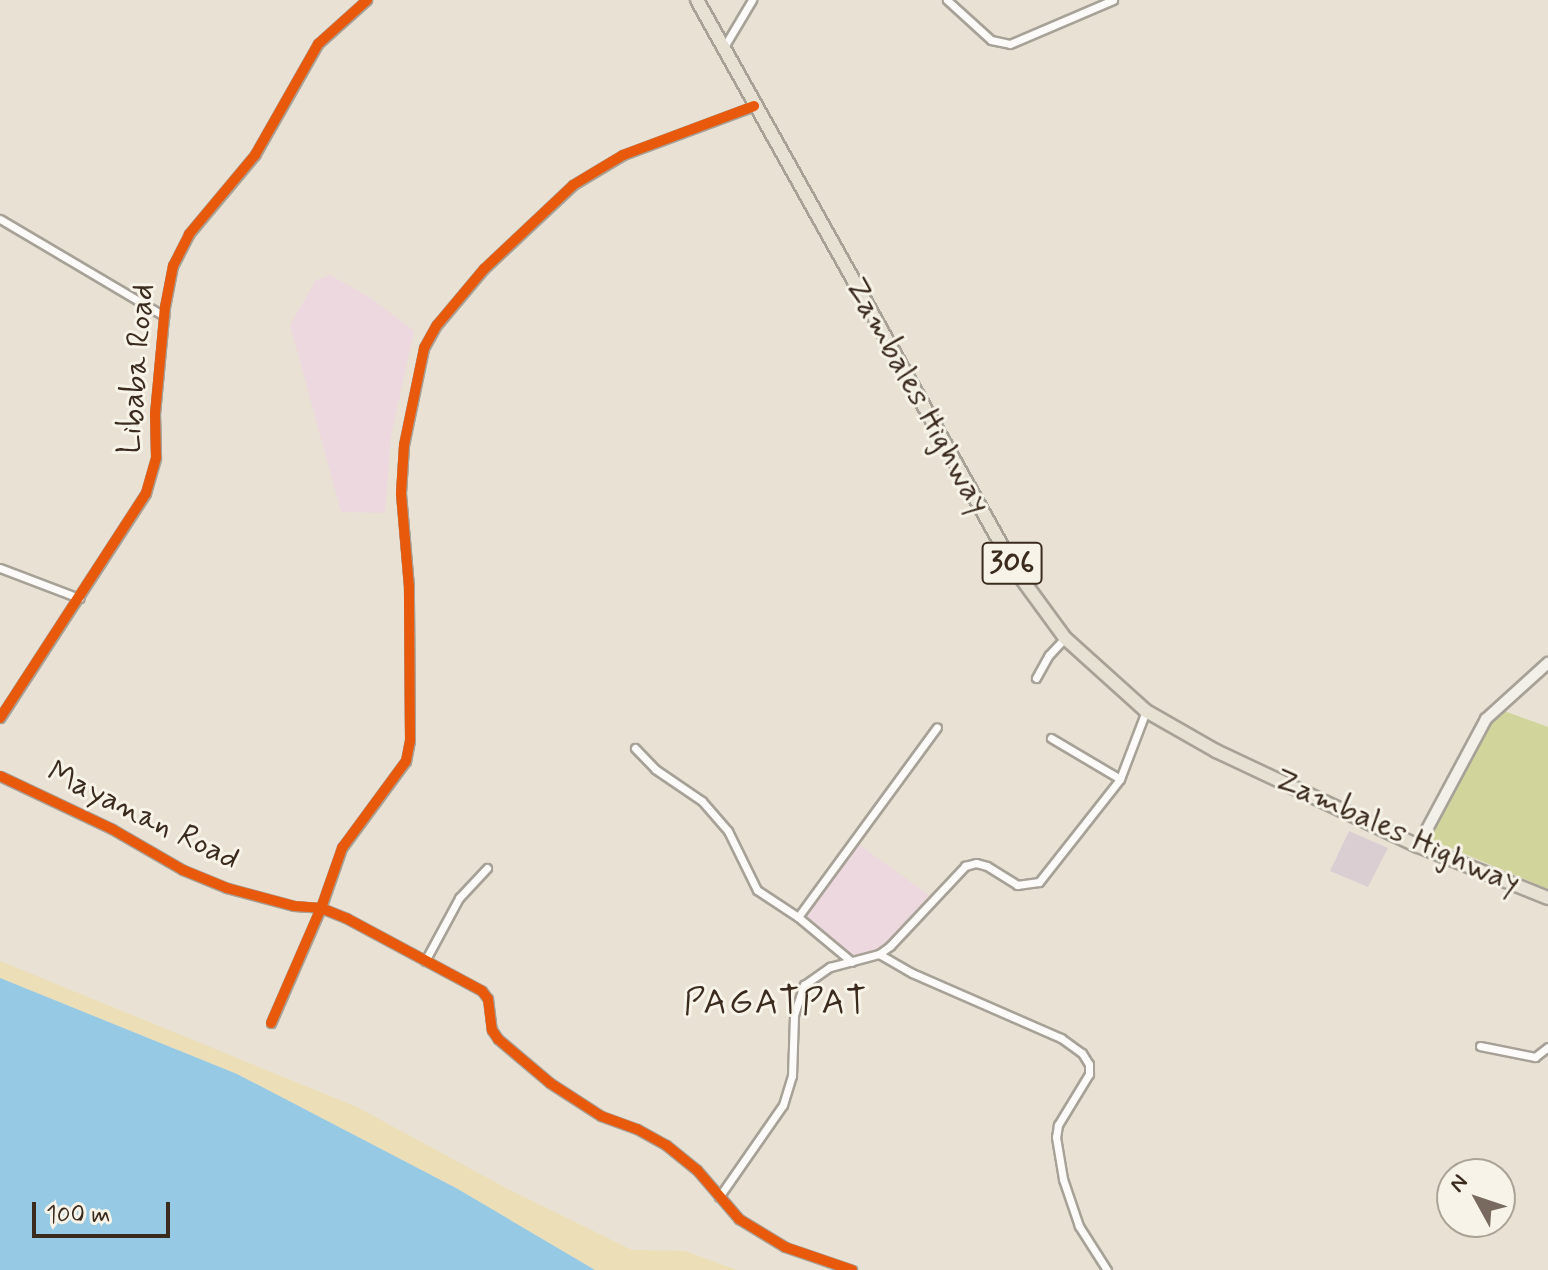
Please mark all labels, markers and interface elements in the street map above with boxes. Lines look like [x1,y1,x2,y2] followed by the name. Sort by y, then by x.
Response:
[837,272,997,520] street label: Zambales Highway
[110,282,164,456] street label: Libaba Road
[980,537,1044,589] road number: 306
[41,753,245,879] street label: Mayanan Road
[1270,761,1524,903] street label: Zambales Highway
[681,982,871,1026] district label: PAGATPAT
[1436,1158,1516,1238] north arrow
[1444,1169,1475,1198] text: N
[36,1186,174,1236] scale bar
[46,1200,110,1231] text: 100 m

